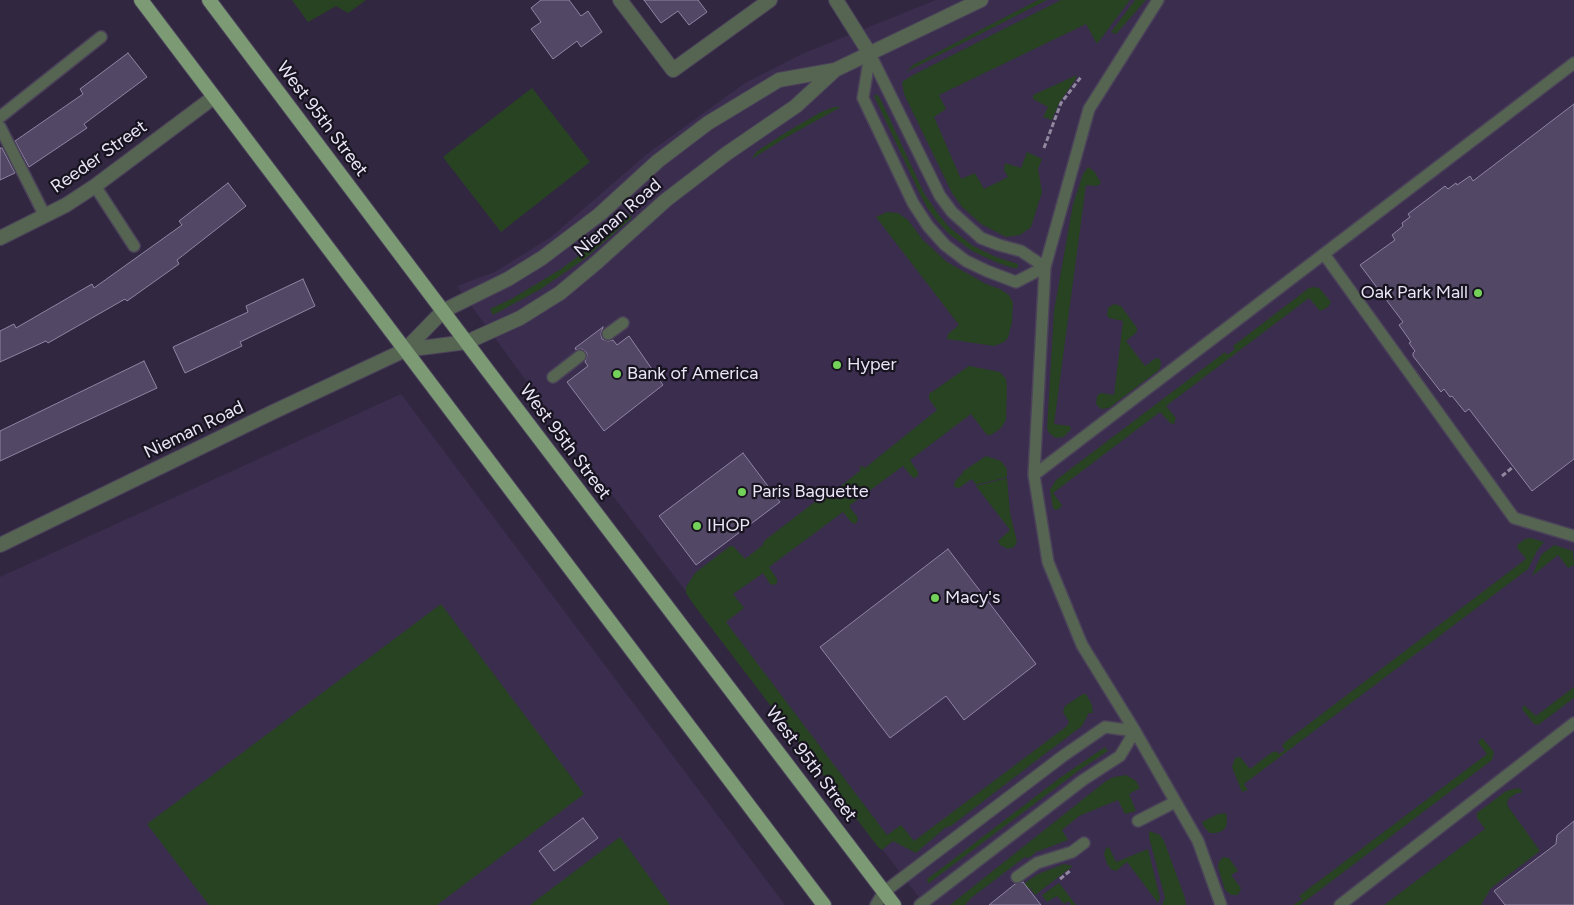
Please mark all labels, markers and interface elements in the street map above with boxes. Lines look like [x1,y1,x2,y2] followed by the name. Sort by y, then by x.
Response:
[272,57,372,181] street label: West 95th Street
[47,116,151,198] street label: Reeder Street
[570,174,666,262] street label: Nieman Road
[1361,282,1468,304] place label: Oak Park Mall
[1472,287,1484,299] marker: Oak Park Mall
[847,354,897,376] place label: Hyper
[831,359,843,371] marker: Hyper
[627,363,758,385] place label: Bank of America
[611,368,623,380] marker: Bank of America
[515,380,615,504] street label: West 95th Street
[141,397,247,463] street label: Nieman Road
[752,481,869,503] place label: Paris Baguette
[736,486,748,498] marker: Paris Baguette
[707,515,750,537] place label: IHOP
[691,520,703,532] marker: IHOP
[945,587,1000,609] place label: Macy's
[929,592,941,604] marker: Macy's
[761,702,861,826] street label: West 95th Street

